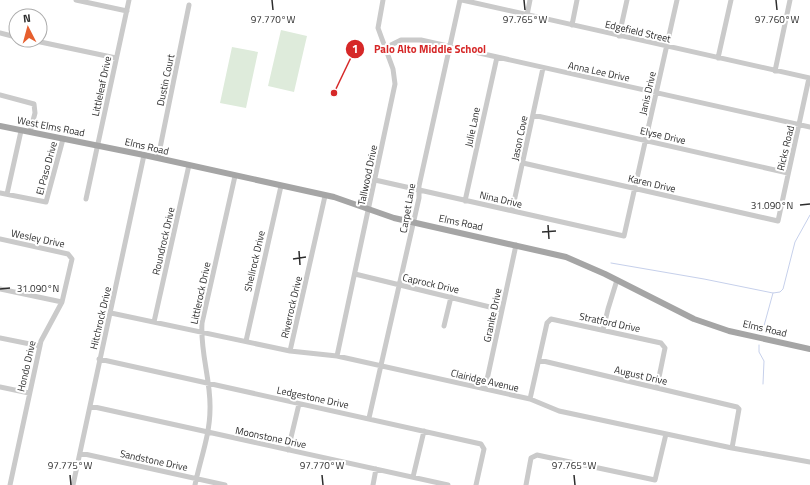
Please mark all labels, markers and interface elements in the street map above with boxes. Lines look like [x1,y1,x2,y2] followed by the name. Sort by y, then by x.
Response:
[8,8,48,48] north arrow
[22,10,32,26] text: N
[251,12,295,27] text: 97.770°W
[503,12,547,27] text: 97.765°W
[755,12,799,27] text: 97.760°W
[604,17,673,46] street label: Edgefield Street
[345,37,494,60] callout: Palo Alto Middle School
[352,39,358,58] text: 1
[374,41,486,57] text: Palo Alto Middle School
[153,52,178,107] street label: Dustin Court
[88,55,115,118] street label: Littleleaf Drive
[567,58,631,85] street label: Anna Lee Drive
[635,70,660,116] street label: Janis Drive
[461,106,484,148] street label: Julie Lane
[16,113,86,140] street label: West Elms Road
[507,114,532,162] street label: Jason Cove
[639,123,687,148] street label: Elyse Drive
[773,124,798,172] street label: Ricks Road
[123,134,170,159] street label: Elms Road
[32,140,61,197] street label: El Paso Drive
[354,143,381,207] street label: Tallwood Drive
[627,171,677,196] street label: Karen Drive
[396,182,419,234] street label: Carpet Lane
[478,187,524,212] street label: Nina Drive
[751,198,793,213] text: 31.090°N
[148,206,179,277] street label: Roundrock Drive
[437,211,484,234] street label: Elms Road
[10,225,66,251] street label: Wesley Drive
[240,229,269,293] street label: Shellrock Drive
[187,261,214,326] street label: Littlerock Drive
[401,270,461,297] street label: Caprock Drive
[277,275,306,340] street label: Riverrock Drive
[17,281,59,296] text: 31.090°N
[86,285,115,351] street label: Hitchrock Drive
[479,287,506,343] street label: Granite Drive
[578,309,642,336] street label: Stratford Drive
[741,316,788,341] street label: Elms Road
[13,339,40,393] street label: Hondo Drive
[613,362,669,389] street label: August Drive
[449,365,520,396] street label: Clairidge Avenue
[276,383,350,412] street label: Ledgestone Drive
[234,423,308,452] street label: Moonstone Drive
[119,446,189,475] street label: Sandstone Drive
[48,458,92,473] text: 97.775°W
[300,458,344,473] text: 97.770°W
[552,458,596,473] text: 97.765°W

